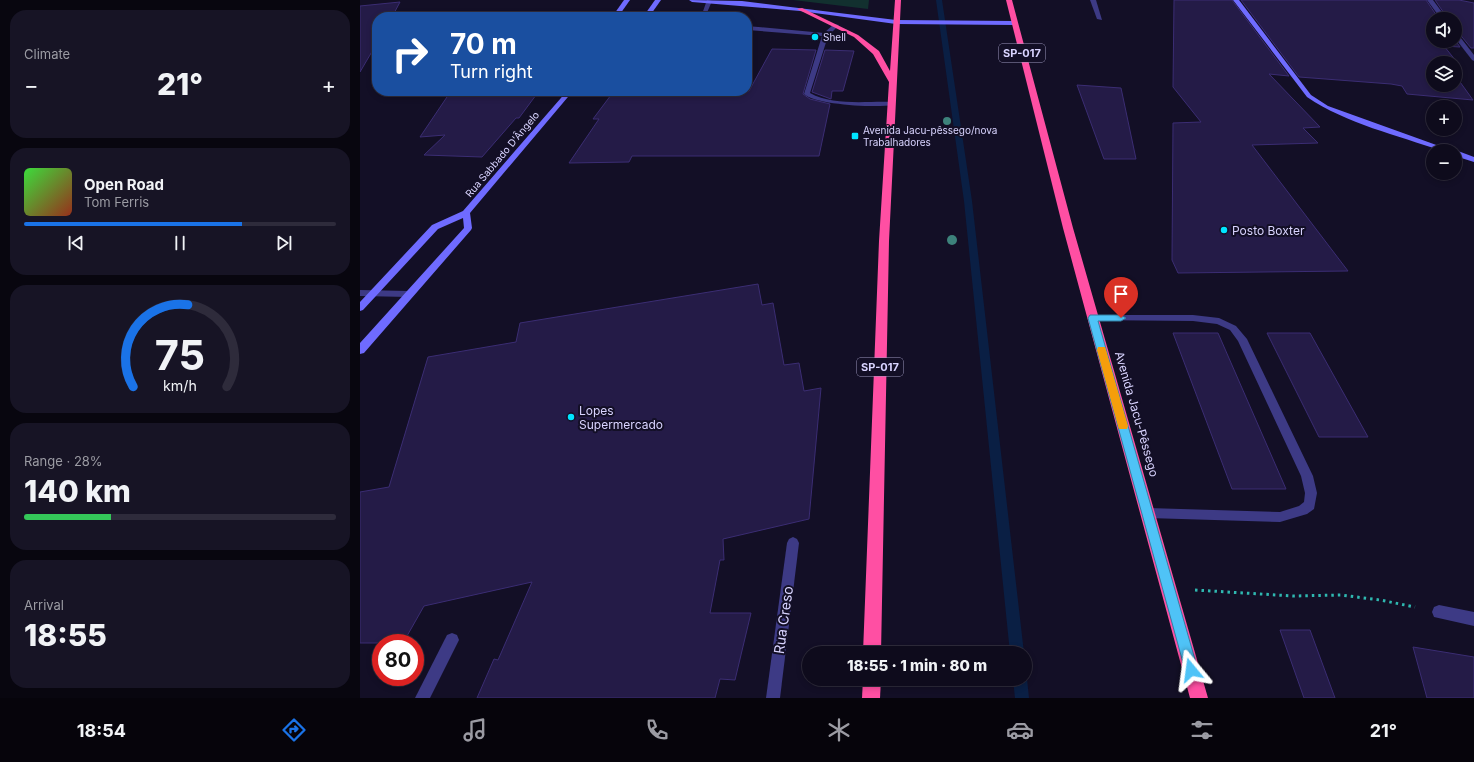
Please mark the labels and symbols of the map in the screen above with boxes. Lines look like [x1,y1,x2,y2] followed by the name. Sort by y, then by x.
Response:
[823,31,846,43] place label: Shell
[810,32,820,42] marker: Shell
[999,44,1045,62] road number: SP-017
[463,109,541,199] street label: Rua Sabbado D'Ângelo
[863,124,997,148] place label: Avenida Jacu-pêssego/nova Trabalhadores
[850,131,860,141] marker: Avenida Jacu-pêssego/nova Trabalhadores
[1232,223,1305,238] place label: Posto Boxter
[1219,225,1229,235] marker: Posto Boxter
[1104,277,1138,318] pin
[1112,350,1162,478] street label: Avenida Jacu-Pêssego
[857,358,903,376] road number: SP-017
[579,403,663,432] place label: Lopes Supermercado
[566,412,576,422] marker: Lopes Supermercado
[770,585,796,655] street label: Rua Creso
[372,634,424,686] speed limit sign: 80
[1170,649,1212,691] position arrow

